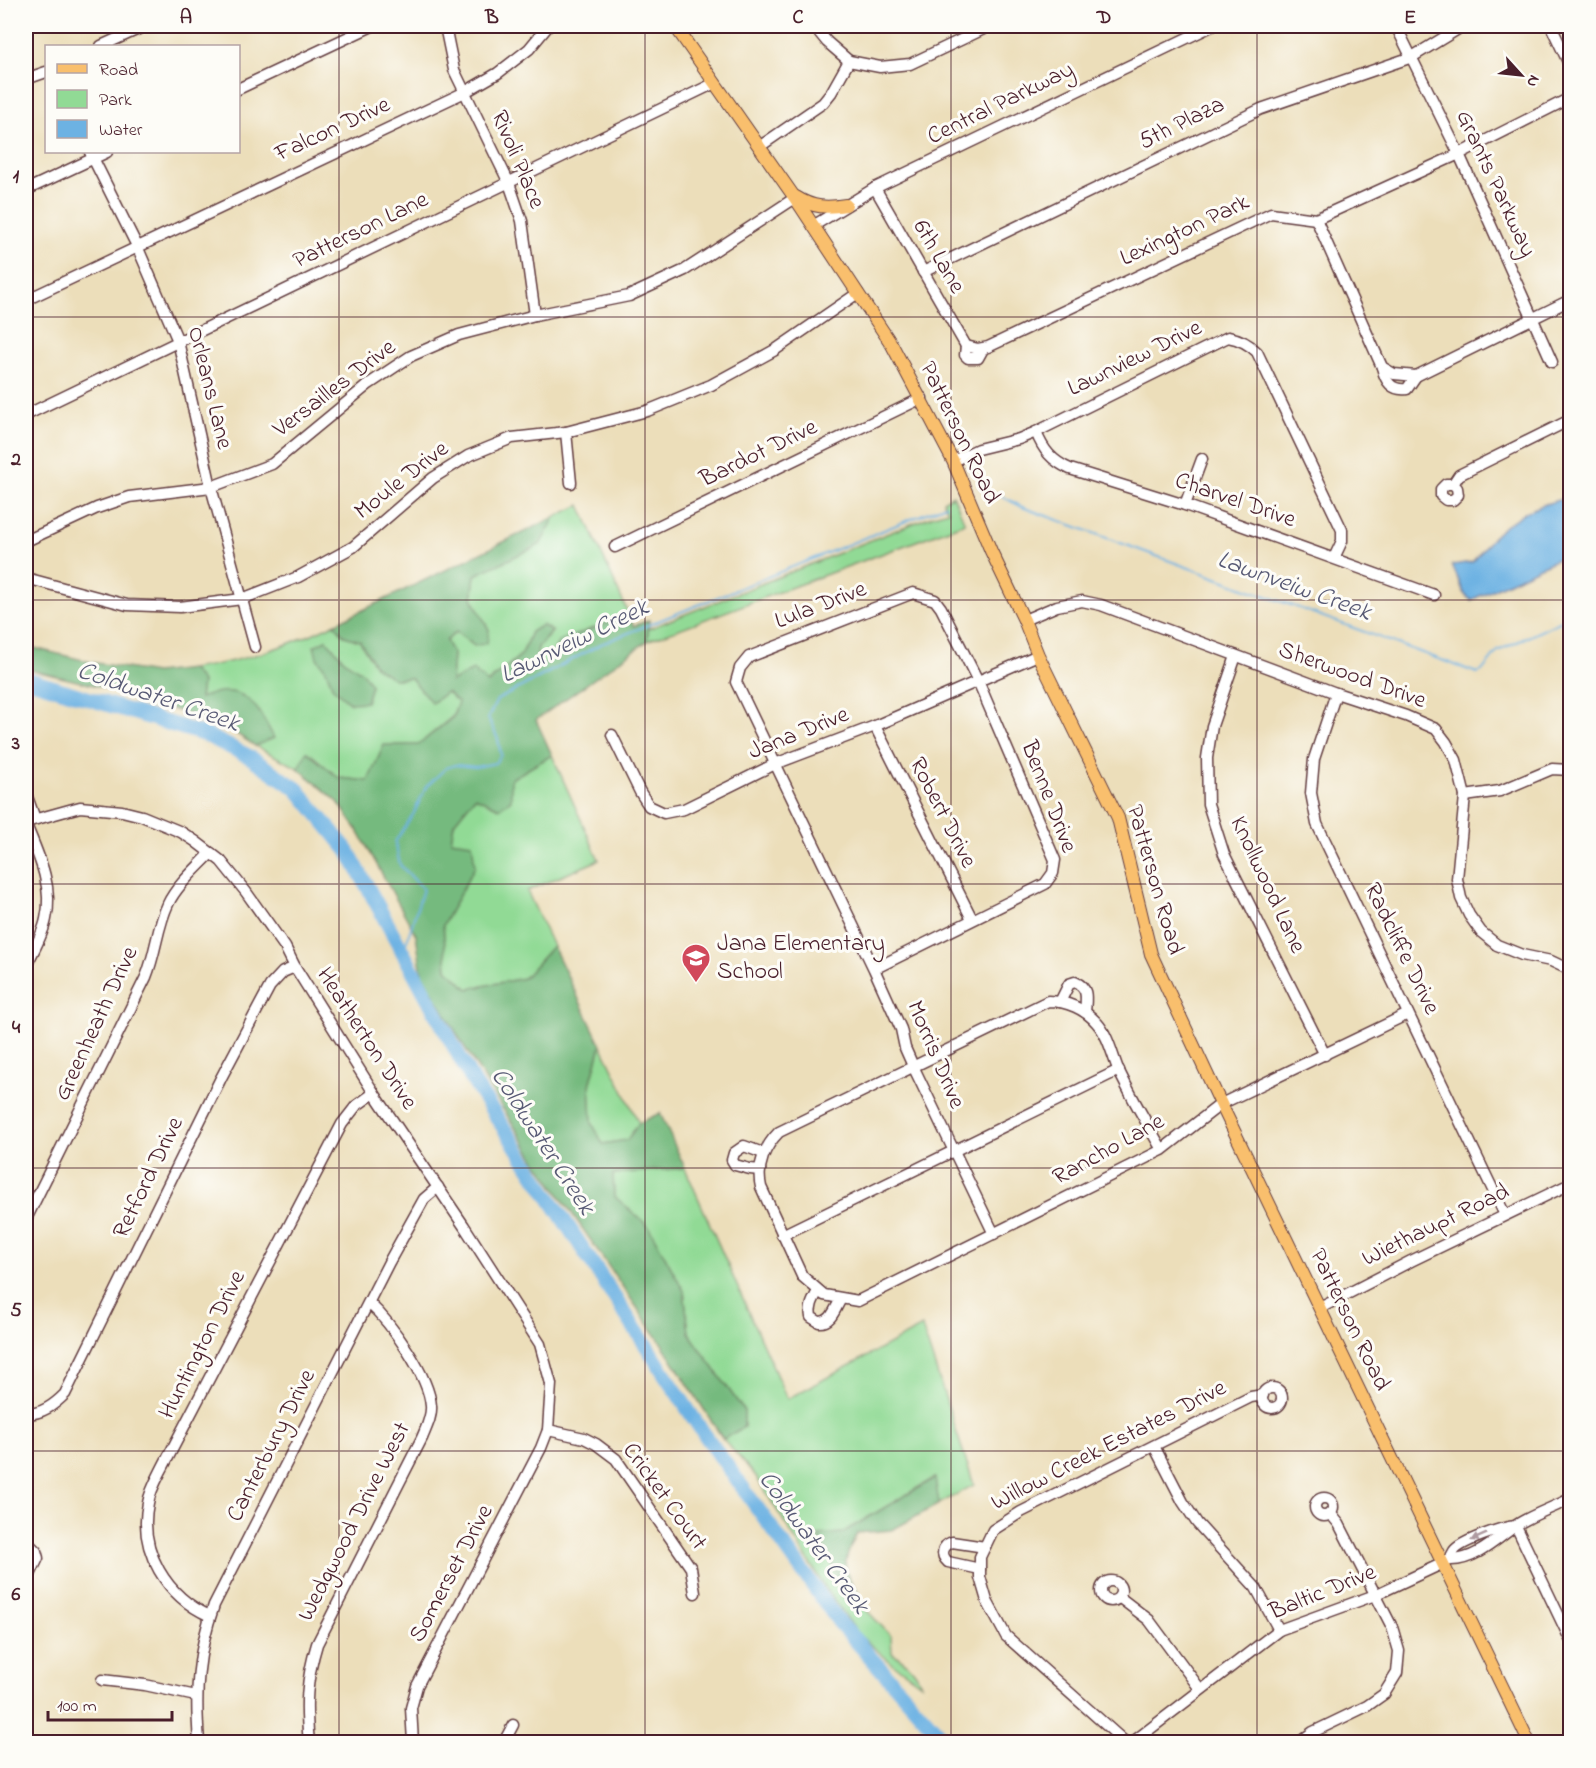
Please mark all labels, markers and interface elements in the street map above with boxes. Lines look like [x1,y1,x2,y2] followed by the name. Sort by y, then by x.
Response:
[180,4,192,33] text: A
[484,4,499,33] text: B
[793,4,804,33] text: C
[1096,4,1111,33] text: D
[1404,4,1416,33] text: E
[45,45,240,153] legend
[1491,45,1551,105] north arrow
[922,53,1081,156] street label: Central Parkway
[99,58,138,84] text: Road
[1519,71,1546,91] text: N
[99,88,132,114] text: Park
[269,88,397,172] street label: Falcon Drive
[1133,88,1231,160] street label: 5th Plaza
[481,105,553,215] street label: Rivoli Place
[1445,105,1544,264] street label: Grants Parkway
[99,118,143,144] text: Water
[13,163,20,192] text: 1
[287,183,435,279] street label: Patterson Lane
[1115,186,1256,276] street label: Lexington Park
[903,213,973,301] street label: 6th Lane
[1062,311,1208,407] street label: Lawnview Drive
[177,323,241,453] street label: Orleans Lane
[265,331,404,448] street label: Versailles Drive
[909,356,1009,511] street label: Patterson Road
[693,410,824,498] street label: Bardot Drive
[347,433,457,529] street label: Moule Drive
[10,446,21,475] text: 2
[1170,464,1300,538] street label: Charvel Drive
[1212,542,1378,633] water label: Lawnveiw Creek
[770,572,872,639] street label: Lula Drive
[494,589,657,694] water label: Lawnveiw Creek
[1273,633,1431,719] street label: Sherwood Drive
[72,653,246,744] water label: Coldwater Creek
[743,698,855,770] street label: Jana Drive
[11,730,20,759] text: 3
[1010,735,1085,858] street label: Benne Drive
[899,752,985,875] street label: Robert Drive
[1116,801,1192,960] street label: Patterson Road
[1220,811,1314,960] street label: Knollwood Lane
[1354,877,1448,1021] street label: Radcliffe Drive
[717,927,885,990] place label: Jana Elementary School
[46,941,148,1107] street label: Greenheath Drive
[680,942,712,984] school or university icon: Jana Elementary School
[307,961,425,1117] street label: Heatherton Drive
[897,995,974,1115] street label: Morris Drive
[12,1014,21,1043] text: 4
[480,1061,605,1225] water label: Coldwater Creek
[1047,1105,1171,1195] street label: Rancho Lane
[104,1111,194,1245] street label: Retford Drive
[1356,1175,1516,1277] street label: Wiethaupt Road
[1299,1243,1399,1398] street label: Patterson Road
[150,1264,256,1426] street label: Huntington Drive
[10,1297,22,1326] text: 5
[218,1363,327,1529] street label: Canterbury Drive
[985,1371,1233,1521] street label: Willow Creek Estates Drive
[290,1416,420,1628] street label: Wedgwood Drive West
[613,1436,715,1558] street label: Cricket Court
[748,1463,879,1624] water label: Coldwater Creek
[401,1499,503,1649] street label: Somerset Drive
[1470,1533,1488,1543] one-way arrow
[1263,1556,1382,1631] street label: Baltic Drive
[12,1581,21,1610] text: 6
[48,1684,172,1722] scale bar
[57,1694,97,1720] text: 100 m

